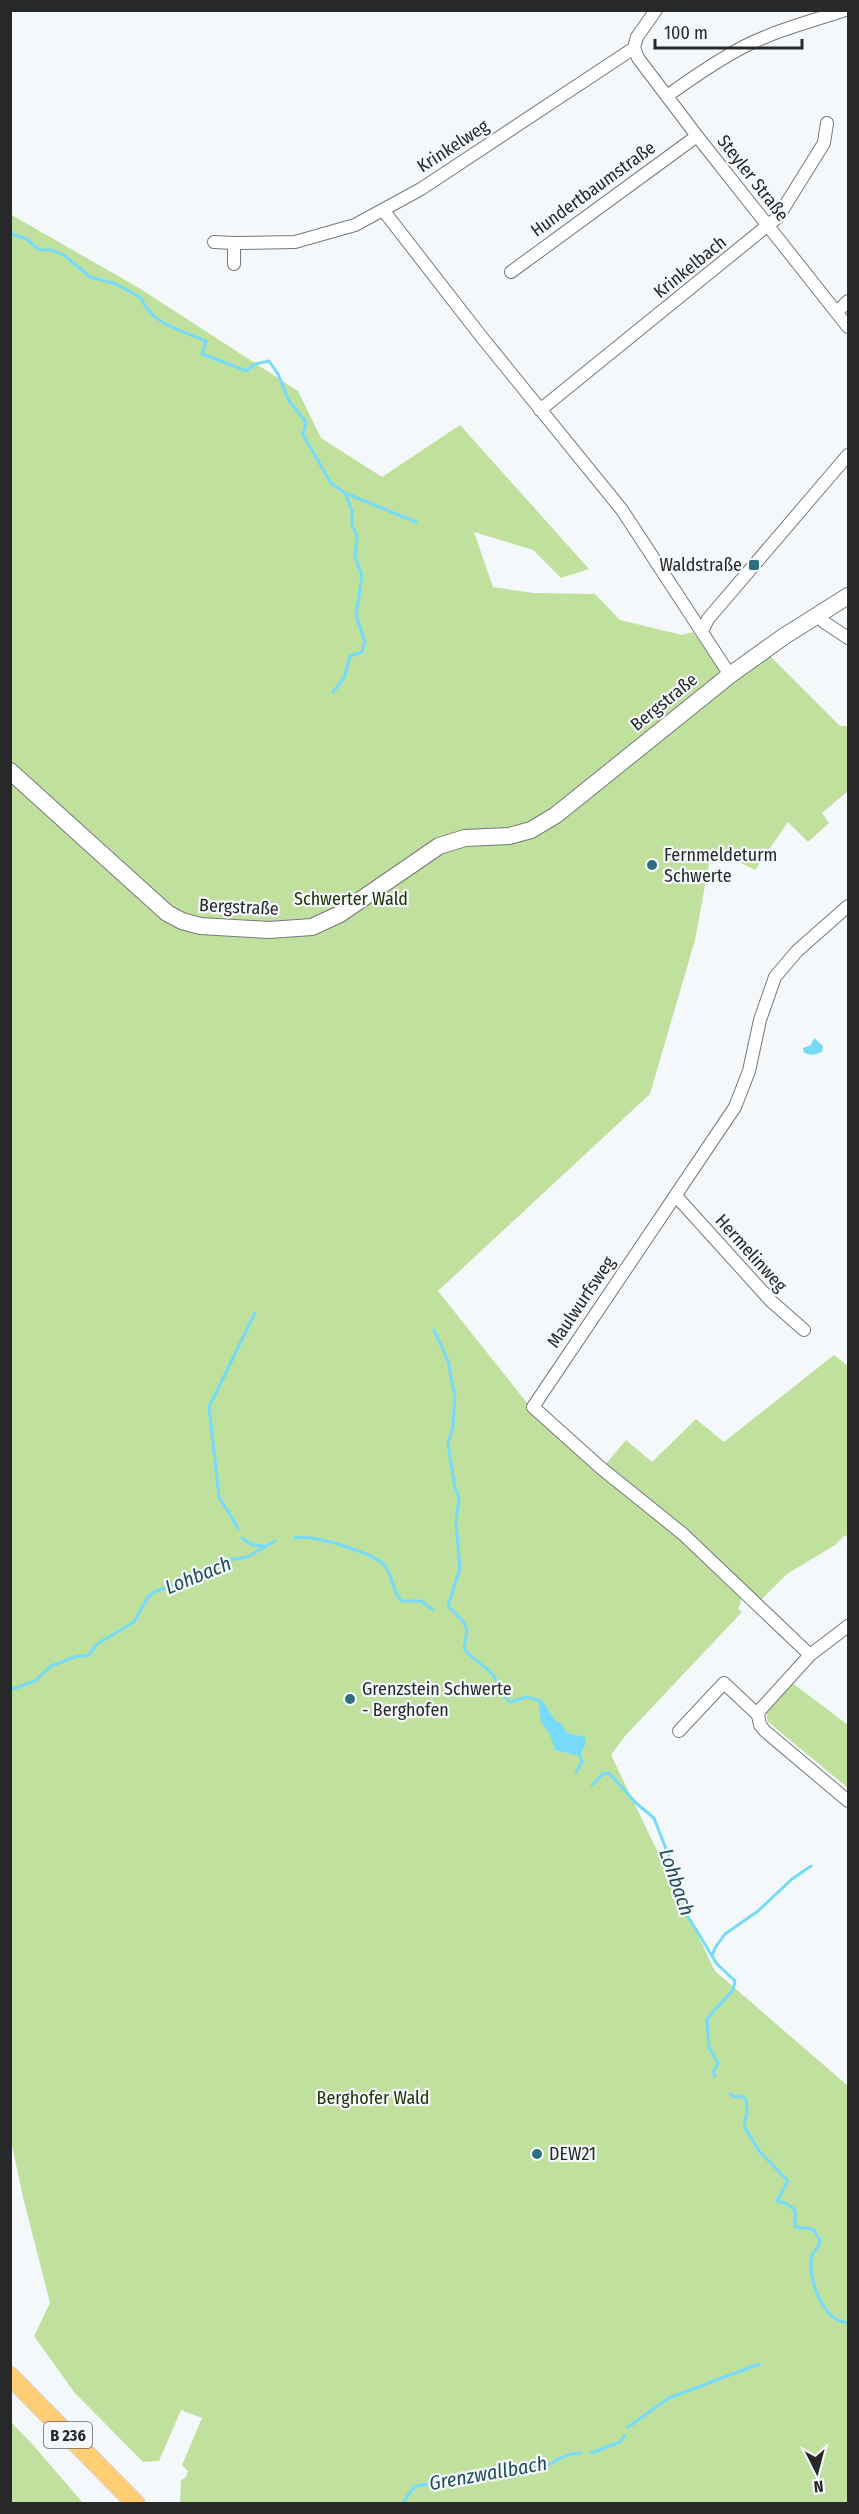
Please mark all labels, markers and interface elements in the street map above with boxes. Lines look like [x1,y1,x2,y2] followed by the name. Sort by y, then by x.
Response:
[655,12,802,50] scale bar
[664,22,708,44] text: 100 m
[413,114,493,177] street label: Krinkelweg
[713,131,794,226] street label: Steyler Straße
[526,136,660,242] street label: Hundertbaumstraße
[649,231,731,303] street label: Krinkelbach
[659,554,742,576] place label: Waldstraße
[747,558,761,572] marker: Waldstraße
[626,668,702,736] street label: Bergstraße
[664,844,777,887] place label: Fernmeldeturm Schwerte
[645,858,659,872] marker: Fernmeldeturm Schwerte
[294,888,408,910] park label: Schwerter Wald
[199,894,279,920] street label: Bergstraße
[710,1210,792,1297] street label: Hermelinweg
[542,1252,620,1352] street label: Maulwurfsweg
[161,1551,235,1599] water label: Lohbach
[362,1678,512,1721] place label: Grenzstein Schwerte - Berghofen
[343,1692,357,1706] marker: Grenzstein Schwerte - Berghofen
[654,1845,700,1919] water label: Lohbach
[317,2087,429,2109] park label: Berghofer Wald
[549,2143,596,2165] place label: DEW21
[530,2147,544,2161] marker: DEW21
[44,2422,92,2448] road number: B 236
[787,2442,847,2502] north arrow
[427,2451,549,2495] water label: Grenzwallbach
[813,2476,824,2496] text: N

